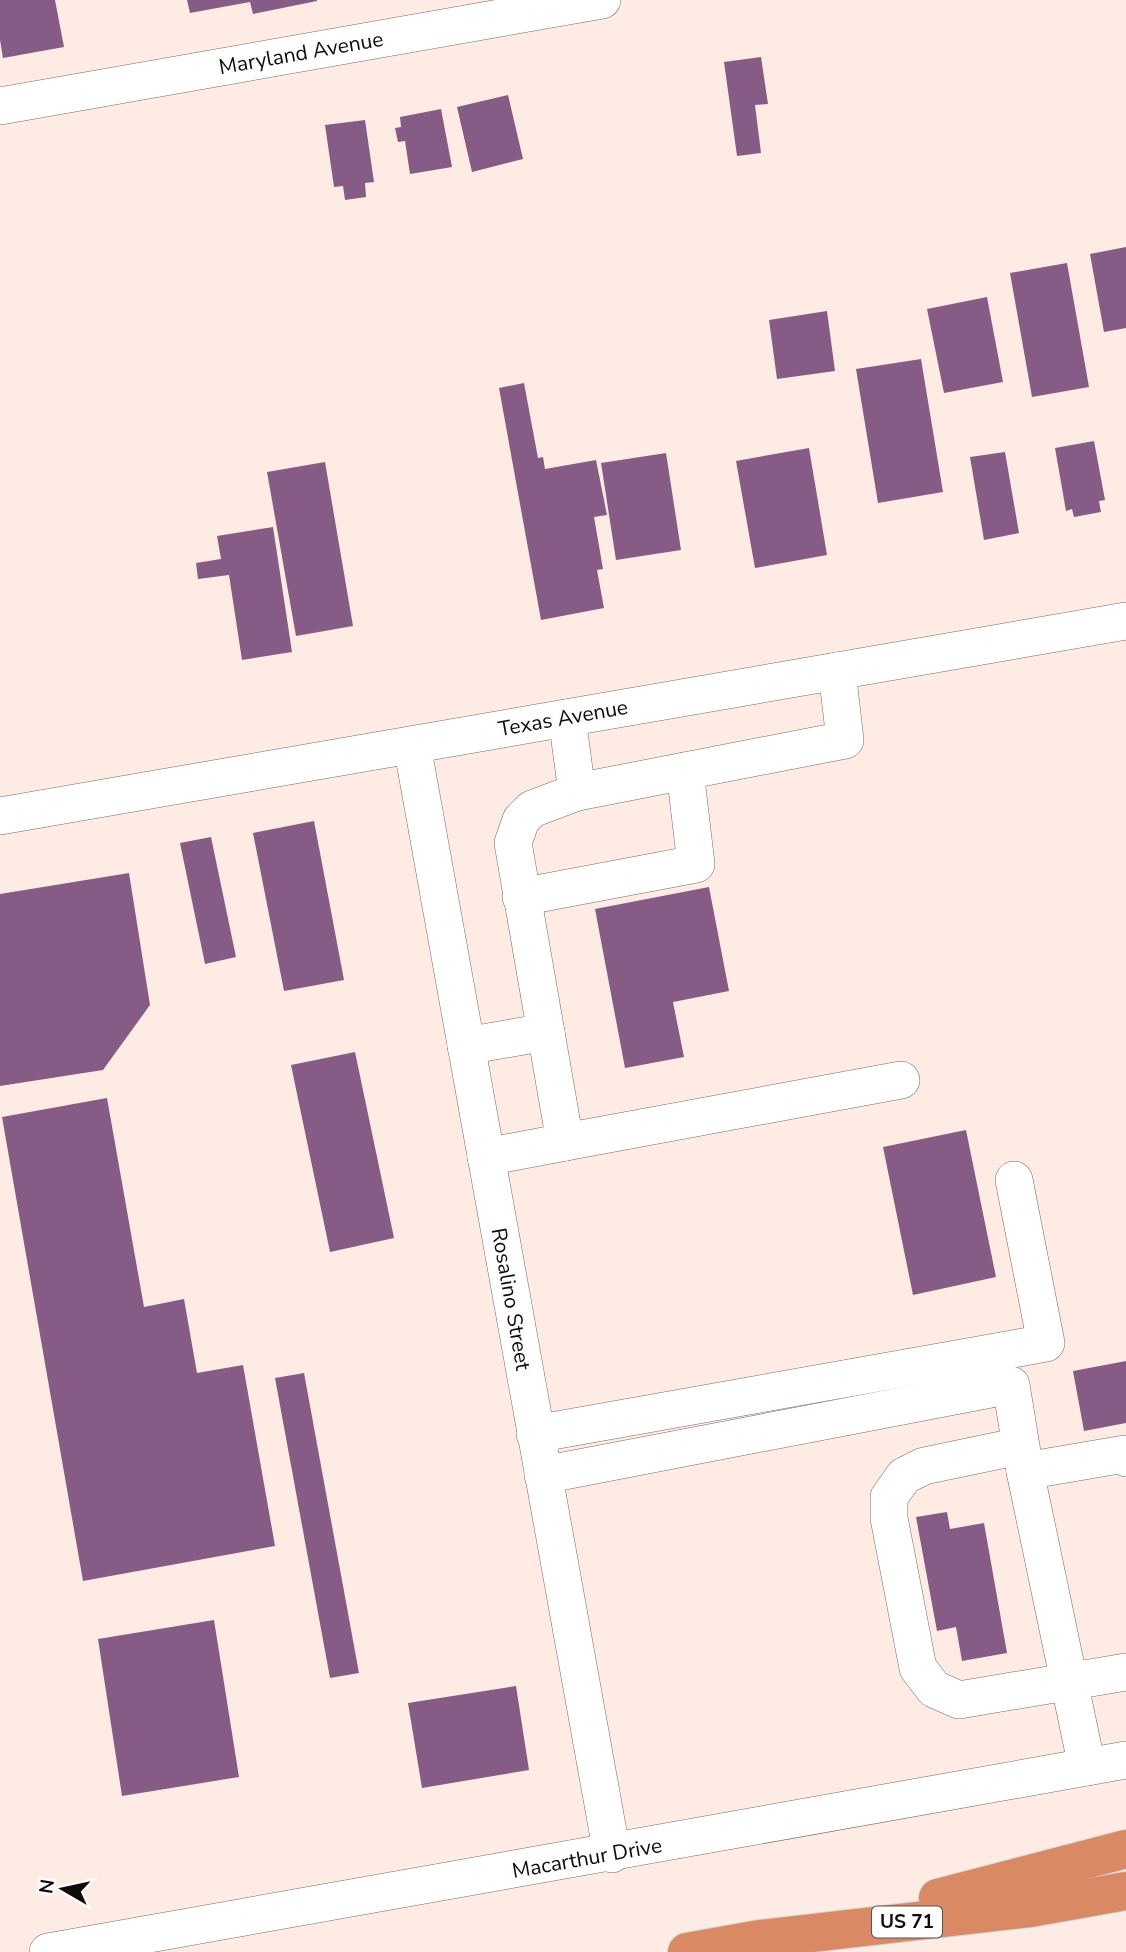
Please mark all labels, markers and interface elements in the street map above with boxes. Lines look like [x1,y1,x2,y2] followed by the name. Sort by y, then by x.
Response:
[217,25,385,81] street label: Maryland Avenue
[496,693,630,743] street label: Texas Avenue
[485,1226,537,1373] street label: Rosalino Street
[510,1831,664,1885] street label: Macarthur Drive
[28,1854,98,1924] north arrow
[33,1877,61,1896] text: N
[872,1906,942,1938] road number: US 71

